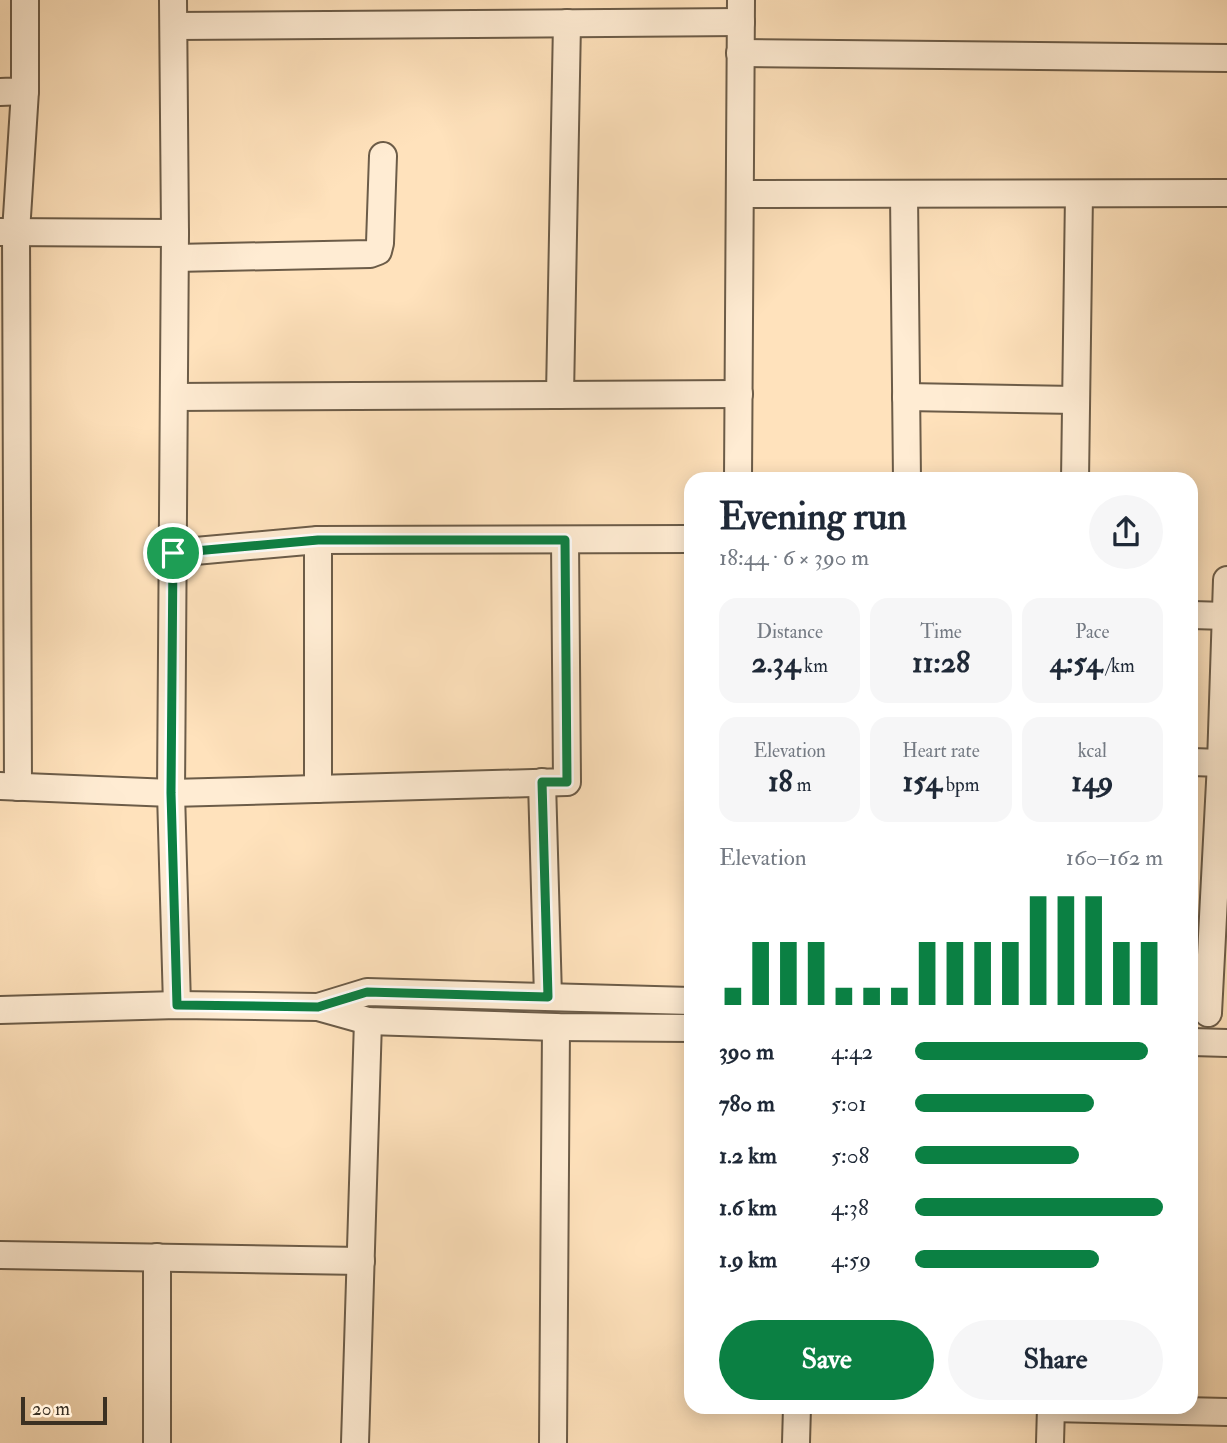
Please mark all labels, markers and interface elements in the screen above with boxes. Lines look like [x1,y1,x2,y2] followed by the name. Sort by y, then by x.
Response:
[719,493,907,541] text: Evening run
[1089,495,1163,569] button: share
[143,523,203,583] pin
[154,534,192,572] icon: arrive
[719,543,869,572] text: 18:44 · 6 × 390 m
[756,620,823,644] text: Distance
[920,620,962,644] text: Time
[1075,620,1109,644] text: Pace
[751,644,800,681] text: 2.34
[912,644,970,681] text: 11:28
[1050,644,1102,681] text: 4:54
[800,654,828,678] text: km
[1102,654,1135,678] text: /km
[753,739,826,763] text: Elevation
[902,739,980,763] text: Heart rate
[1078,739,1107,763] text: kcal
[768,763,793,800] text: 18
[903,763,942,800] text: 154
[1071,763,1113,800] text: 149
[793,773,811,797] text: m
[942,773,979,797] text: bpm
[719,843,807,872] text: Elevation
[1066,843,1163,872] text: 160–162 m
[719,1037,774,1066] text: 390 m
[831,1037,873,1066] text: 4:42
[719,1089,775,1118] text: 780 m
[831,1089,867,1118] text: 5:01
[719,1141,777,1170] text: 1.2 km
[831,1141,869,1170] text: 5:08
[719,1193,777,1222] text: 1.6 km
[831,1193,869,1222] text: 4:38
[719,1245,777,1274] text: 1.9 km
[831,1245,871,1274] text: 4:59
[719,1320,934,1400] button: Save
[948,1320,1163,1400] button: Share
[21,1394,107,1426] scale bar
[32,1397,70,1421] text: 20 m

